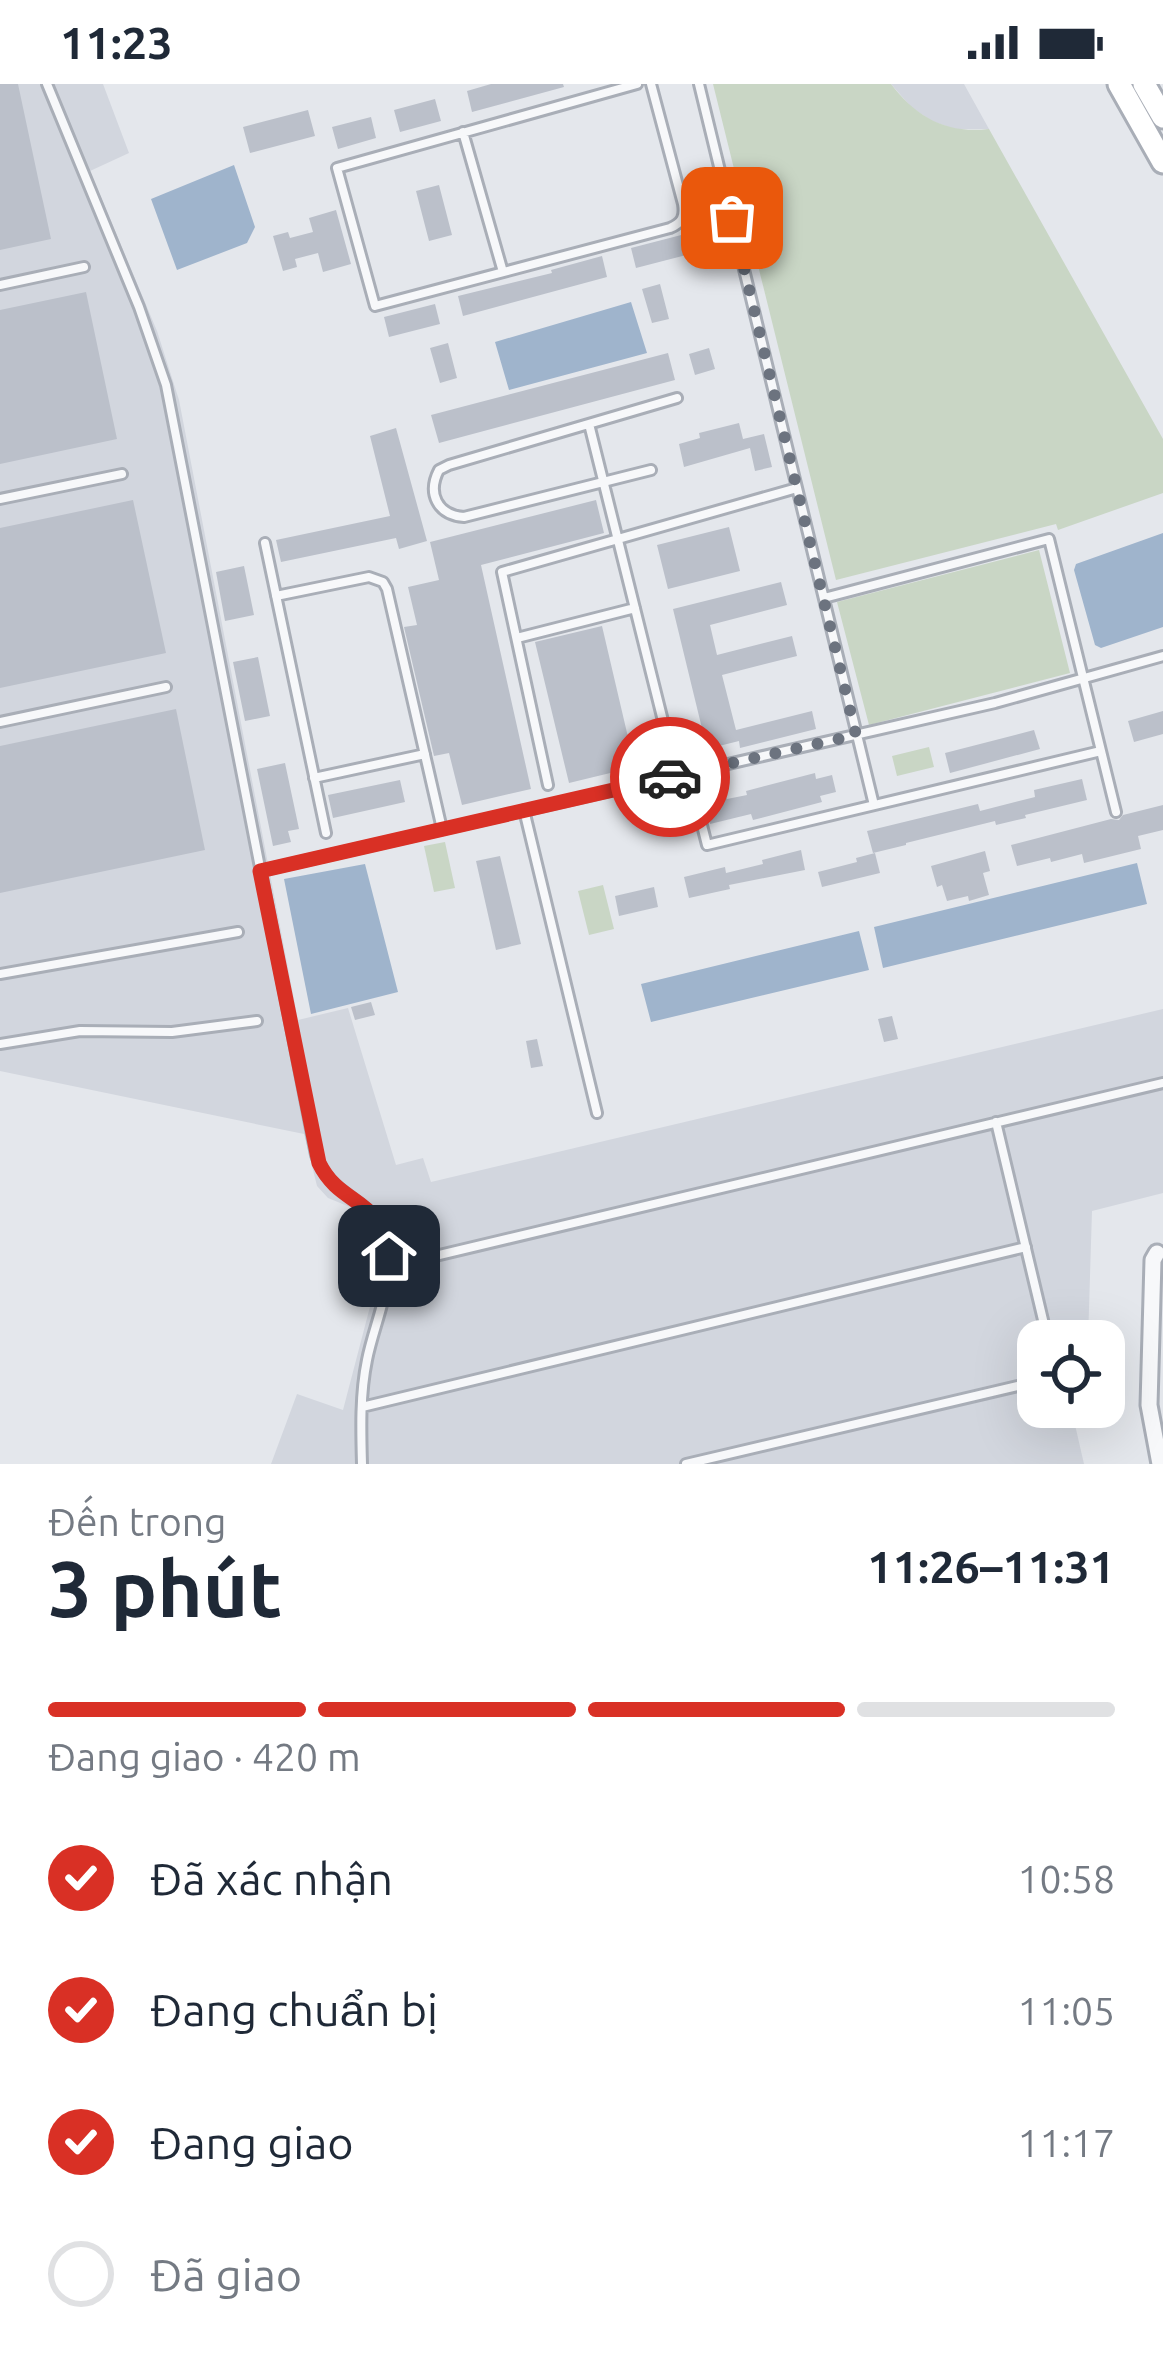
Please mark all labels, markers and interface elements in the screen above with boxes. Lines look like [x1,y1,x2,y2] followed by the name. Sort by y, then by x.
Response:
[60,17,173,68] text: 11:23
[681,167,783,269] pin
[699,185,765,251] icon: bag
[610,717,730,837] courier
[637,744,703,810] icon: car
[338,1205,440,1307] pin
[356,1223,422,1289] icon: home
[1017,1320,1125,1428] map controls
[1017,1320,1125,1428] button: locate
[48,1500,226,1543] text: Đến trong
[867,1541,1115,1592] text: 11:26–11:31
[48,1544,282,1632] text: 3 phút
[48,1735,361,1778] text: Đang giao · 420 m
[48,1845,114,1911] icon: check
[150,1853,393,1904] text: Đã xác nhận
[1017,1857,1115,1900] text: 10:58
[48,1977,114,2043] icon: check
[150,1984,438,2035] text: Đang chuẩn bị
[1017,1989,1115,2032] text: 11:05
[48,2109,114,2175] icon: check
[150,2117,354,2168] text: Đang giao
[1017,2121,1115,2164] text: 11:17
[150,2249,302,2300] text: Đã giao

